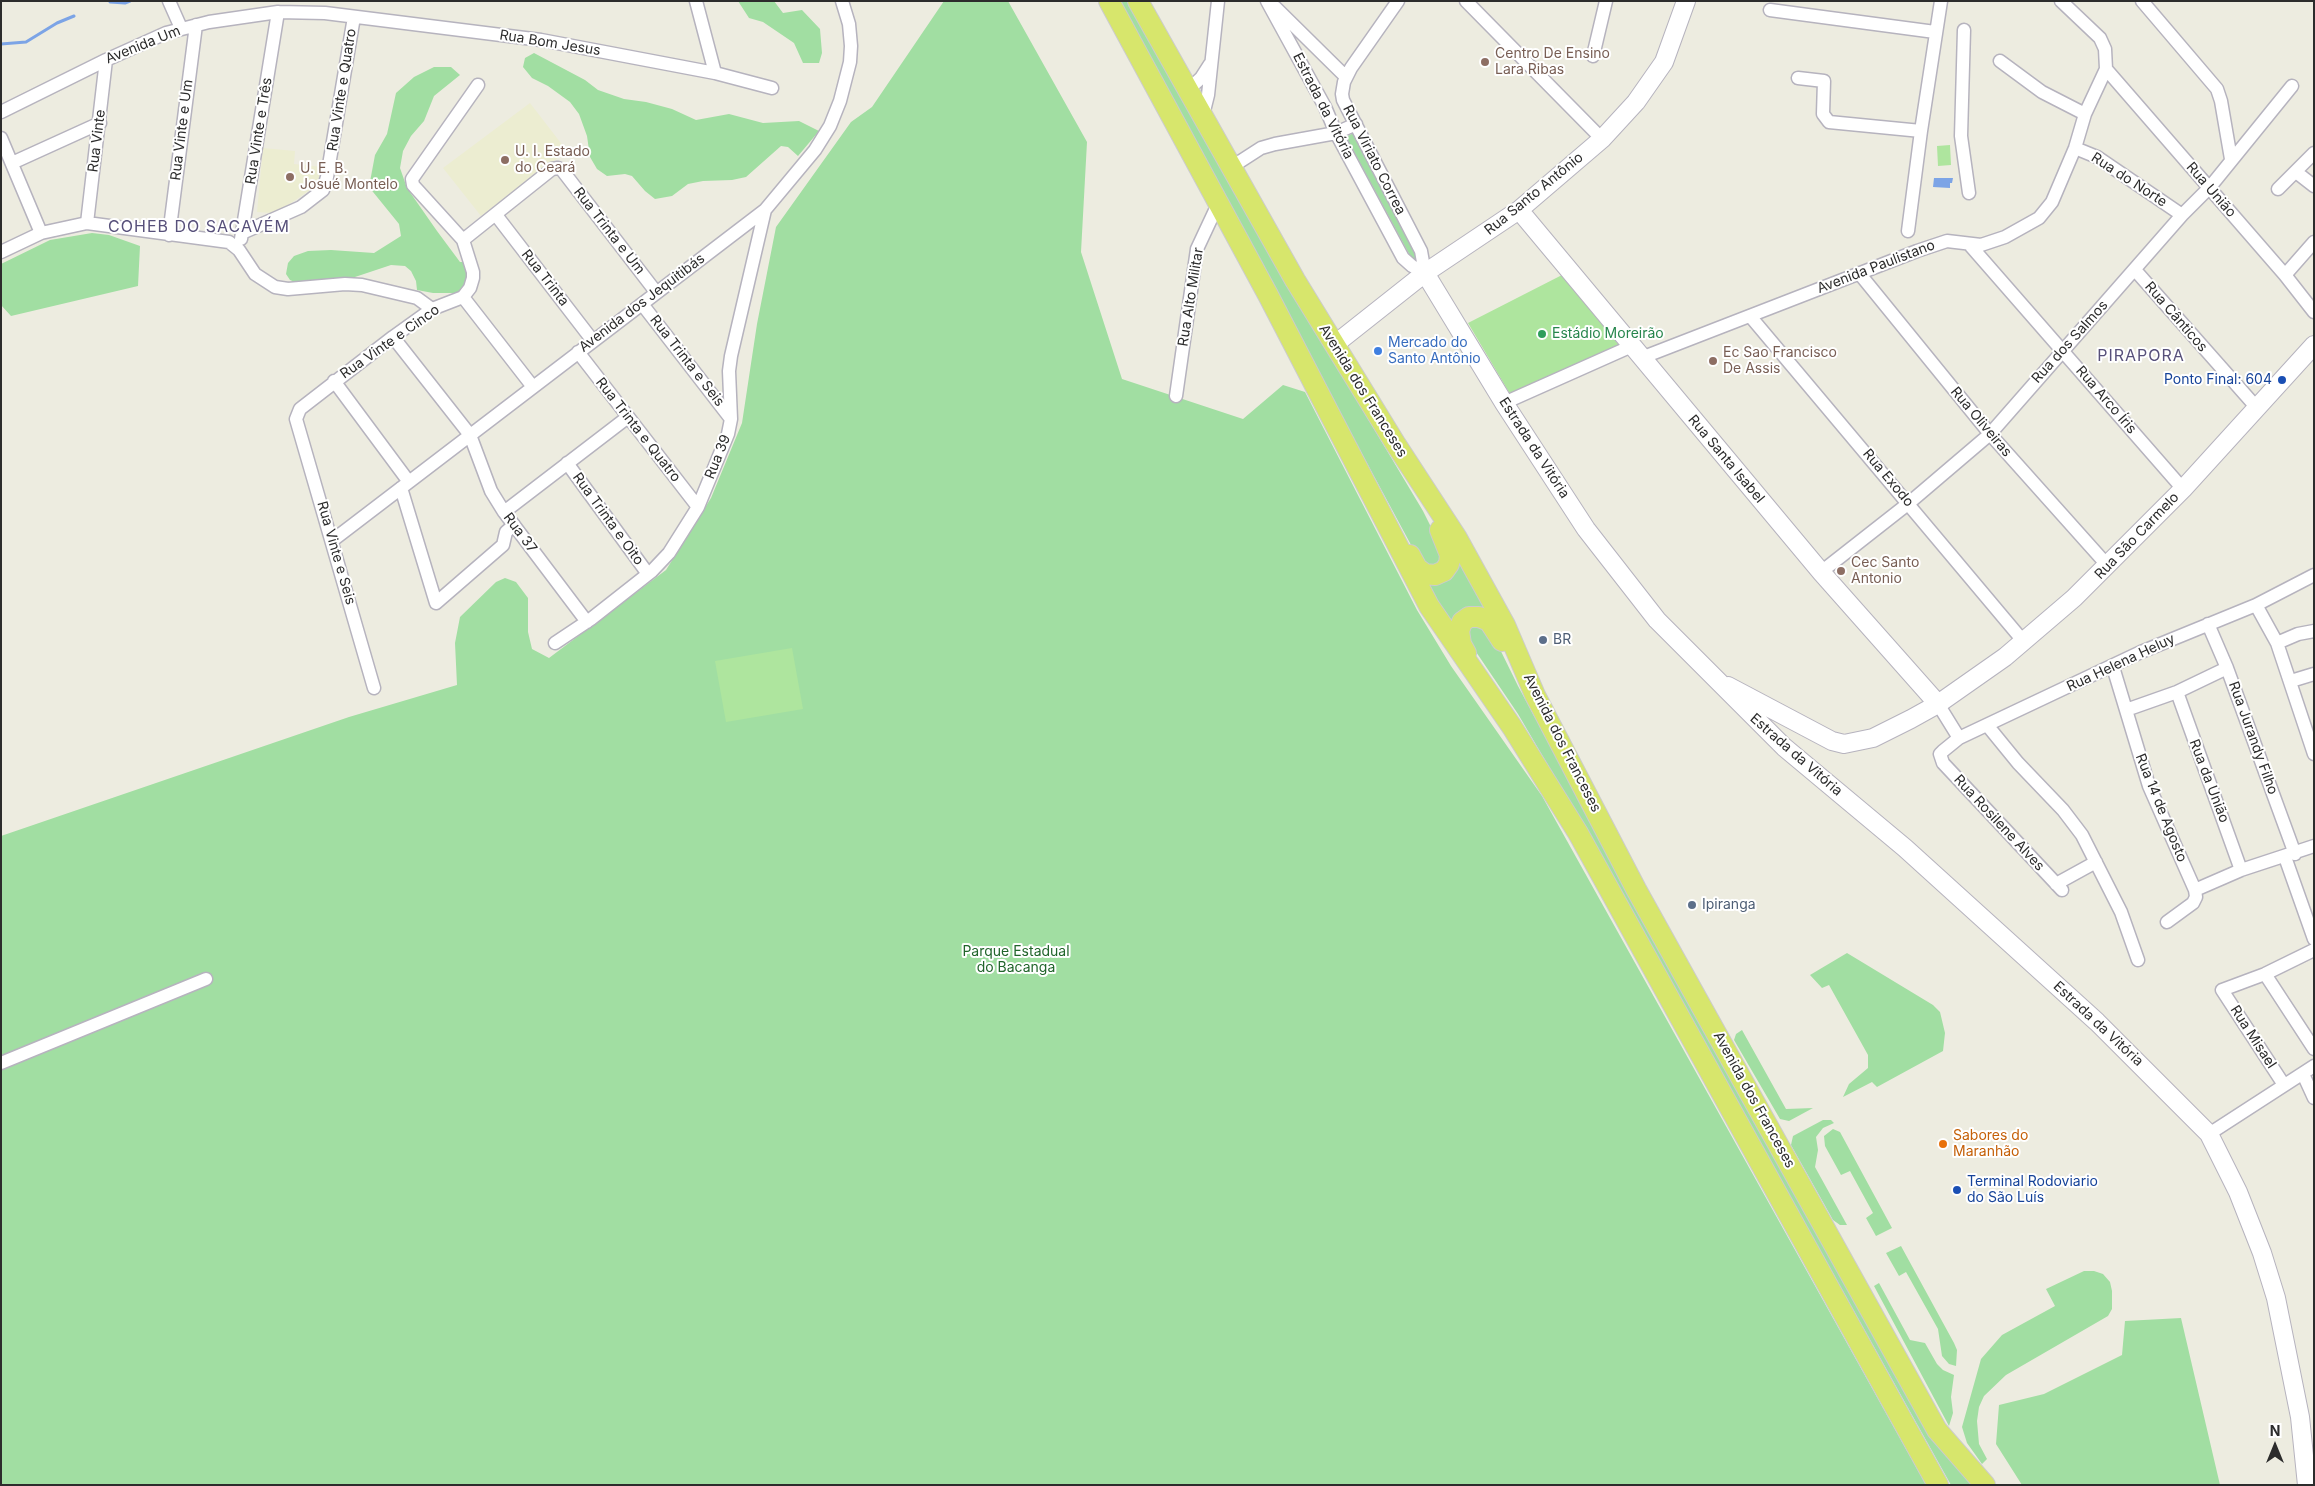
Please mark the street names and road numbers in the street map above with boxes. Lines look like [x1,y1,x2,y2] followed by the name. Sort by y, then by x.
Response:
[103,22,183,68] street label: Avenida Um
[324,27,360,153] street label: Rua Vinte e Quatro
[498,27,602,59] street label: Rua Bom Jesus
[1289,50,1357,162] street label: Estrada da Vitória
[242,76,276,186] street label: Rua Vinte e Três
[167,78,197,182] street label: Rua Vinte e Um
[1339,102,1409,218] street label: Rua Viriato Correa
[85,109,109,173] street label: Rua Vinte
[1481,149,1587,239] street label: Rua Santo Antônio
[2088,149,2170,211] street label: Rua do Norte
[2183,159,2239,221] street label: Rua União
[570,184,648,278] street label: Rua Trinta e Um
[1815,237,1937,297] street label: Avenida Paulistano
[518,246,572,310] street label: Rua Trinta
[1175,246,1207,348] street label: Rua Alto Militar
[576,250,708,356] street label: Avenida dos Jequitibás
[2141,279,2211,355] street label: Rua Cânticos
[2028,297,2112,387] street label: Rua dos Salmos
[337,301,443,383] street label: Rua Vinte e Cinco
[646,312,728,410] street label: Rua Trinta e Seis
[1315,322,1411,460] street label: Avenida dos Franceses
[2072,363,2140,437] street label: Rua Arco Íris
[592,374,684,486] street label: Rua Trinta e Quatro
[1947,384,2015,460] street label: Rua Oliveiras
[1495,394,1573,502] street label: Estrada da Vitória
[1684,412,1768,506] street label: Rua Santa Isabel
[702,432,734,482] street label: Rua 39
[1859,446,1917,510] street label: Rua Exodo
[569,470,647,568] street label: Rua Trinta e Oito
[2091,489,2183,583] street label: Rua São Carmelo
[313,499,359,607] street label: Rua Vinte e Seis
[500,510,540,556] street label: Rua 37
[2064,631,2178,695] street label: Rua Helena Heluy
[1520,671,1604,815] street label: Avenida dos Franceses
[2225,679,2281,797] street label: Rua Jurandy Filho
[1746,710,1846,800] street label: Estrada da Vitória
[2185,737,2233,825] street label: Rua da União
[2132,751,2190,865] street label: Rua 14 de Agosto
[1950,771,2048,875] street label: Rua Rosilene Alves
[2050,978,2146,1070] street label: Estrada da Vitória
[2226,1002,2280,1072] street label: Rua Misael
[1710,1029,1798,1171] street label: Avenida dos Franceses

